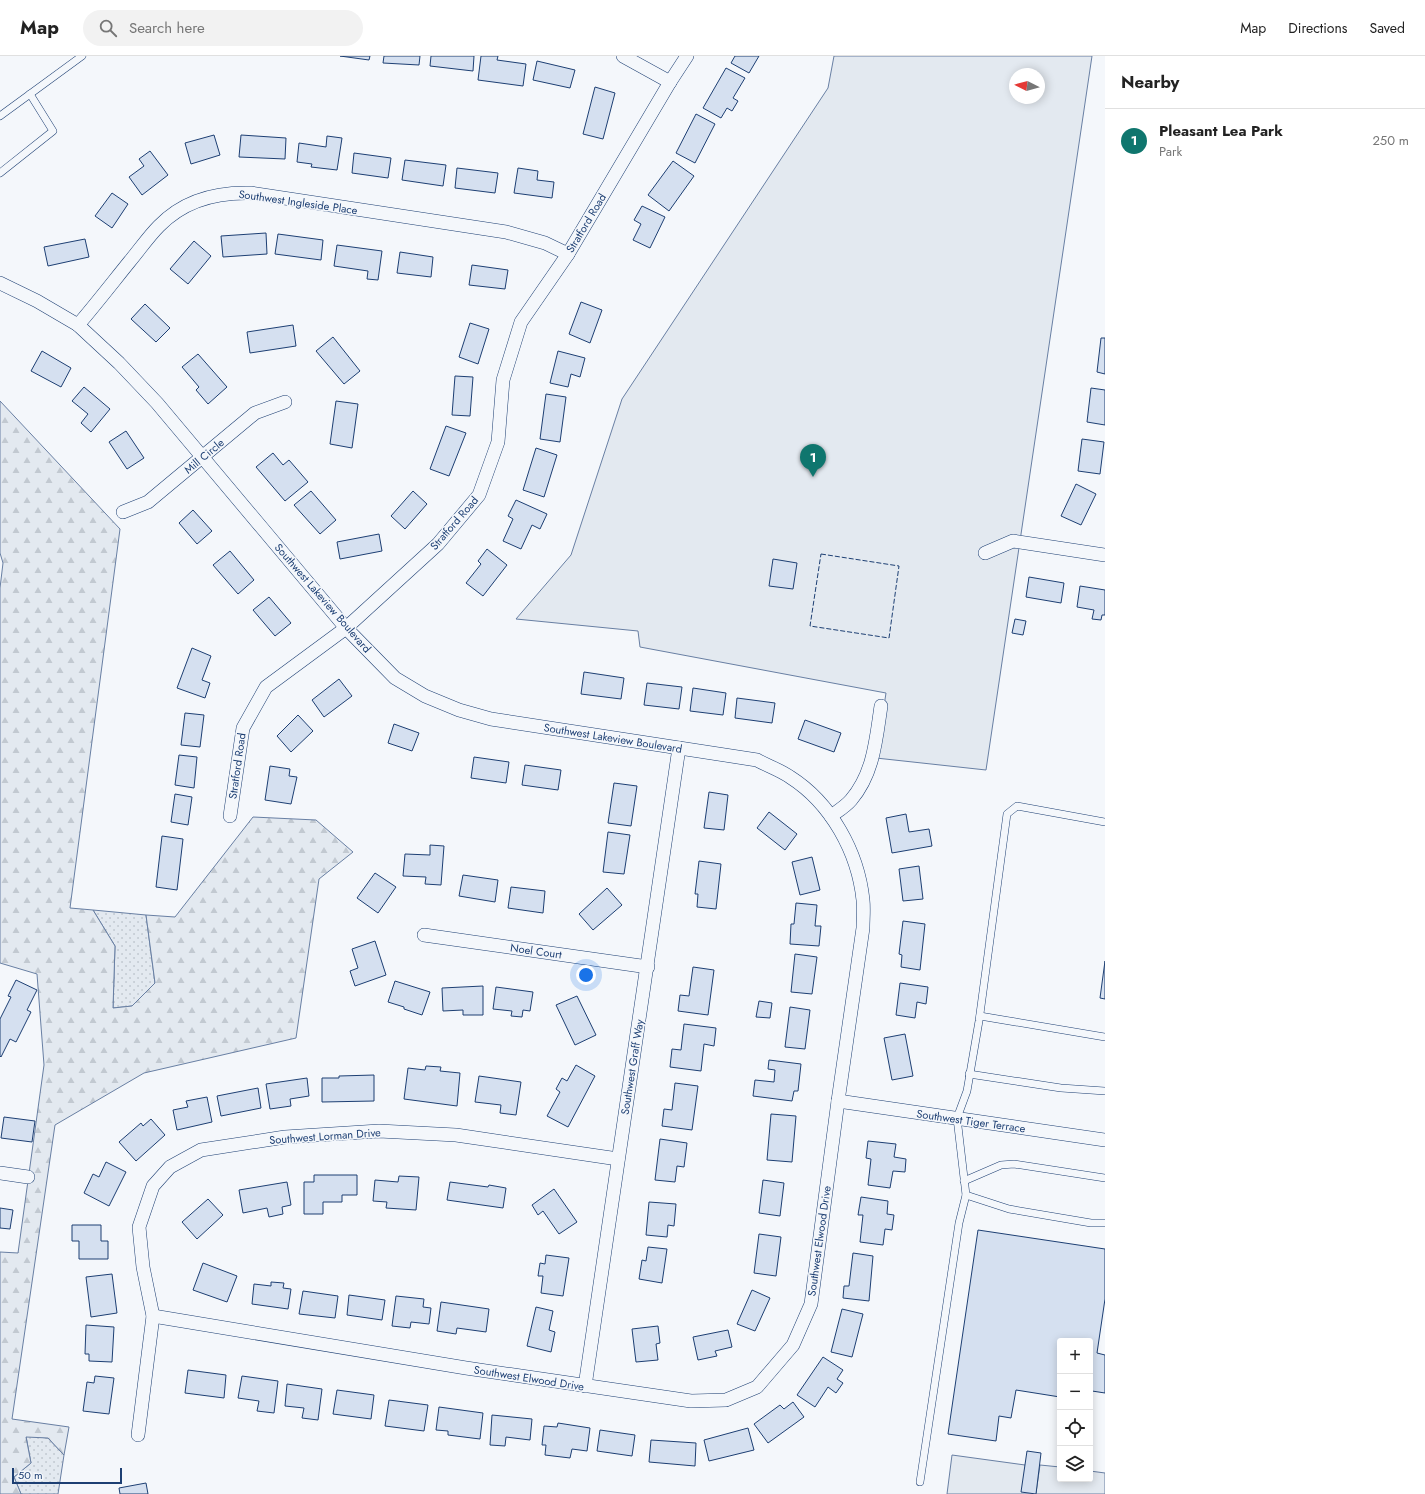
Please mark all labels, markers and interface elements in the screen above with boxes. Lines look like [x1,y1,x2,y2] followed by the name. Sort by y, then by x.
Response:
[83,10,363,46] search box
[20,14,59,41] text: Map
[97,17,119,39] icon: search
[129,17,205,39] text: Search here
[1240,18,1266,38] text: Map
[1288,18,1348,38] text: Directions
[1370,18,1405,38] text: Saved
[1009,68,1045,104] north arrow
[1121,70,1179,94] text: Nearby
[1159,120,1283,142] text: Pleasant Lea Park
[1131,131,1137,150] text: 1
[1372,131,1409,150] text: 250 m
[1159,142,1182,161] text: Park
[238,186,359,218] street label: Southwest Ingleside Place
[562,190,610,256] street label: Stratford Road
[181,434,228,477] street label: Mill Circle
[800,444,826,477] pin: 1
[426,493,482,553] street label: Stratford Road
[271,540,375,656] street label: Southwest Lakeview Boulevard
[543,719,683,757] street label: Southwest Lakeview Boulevard
[224,732,250,800] street label: Stratford Road
[509,939,563,963] street label: Noel Court
[576,965,596,985] your location
[617,1018,647,1116] street label: Southwest Graff Way
[915,1105,1027,1137] street label: Southwest Tiger Terrace
[269,1124,382,1148] street label: Southwest Lorman Drive
[803,1184,835,1297] street label: Southwest Elwood Drive
[1057,1338,1093,1482] map controls
[1057,1338,1093,1374] button: +
[473,1361,586,1395] street label: Southwest Elwood Drive
[1057,1374,1093,1410] button: −
[1057,1410,1093,1446] button: locate
[1057,1446,1093,1482] button: layers
[12,1466,122,1485] scale bar
[18,1467,43,1483] text: 50 m

